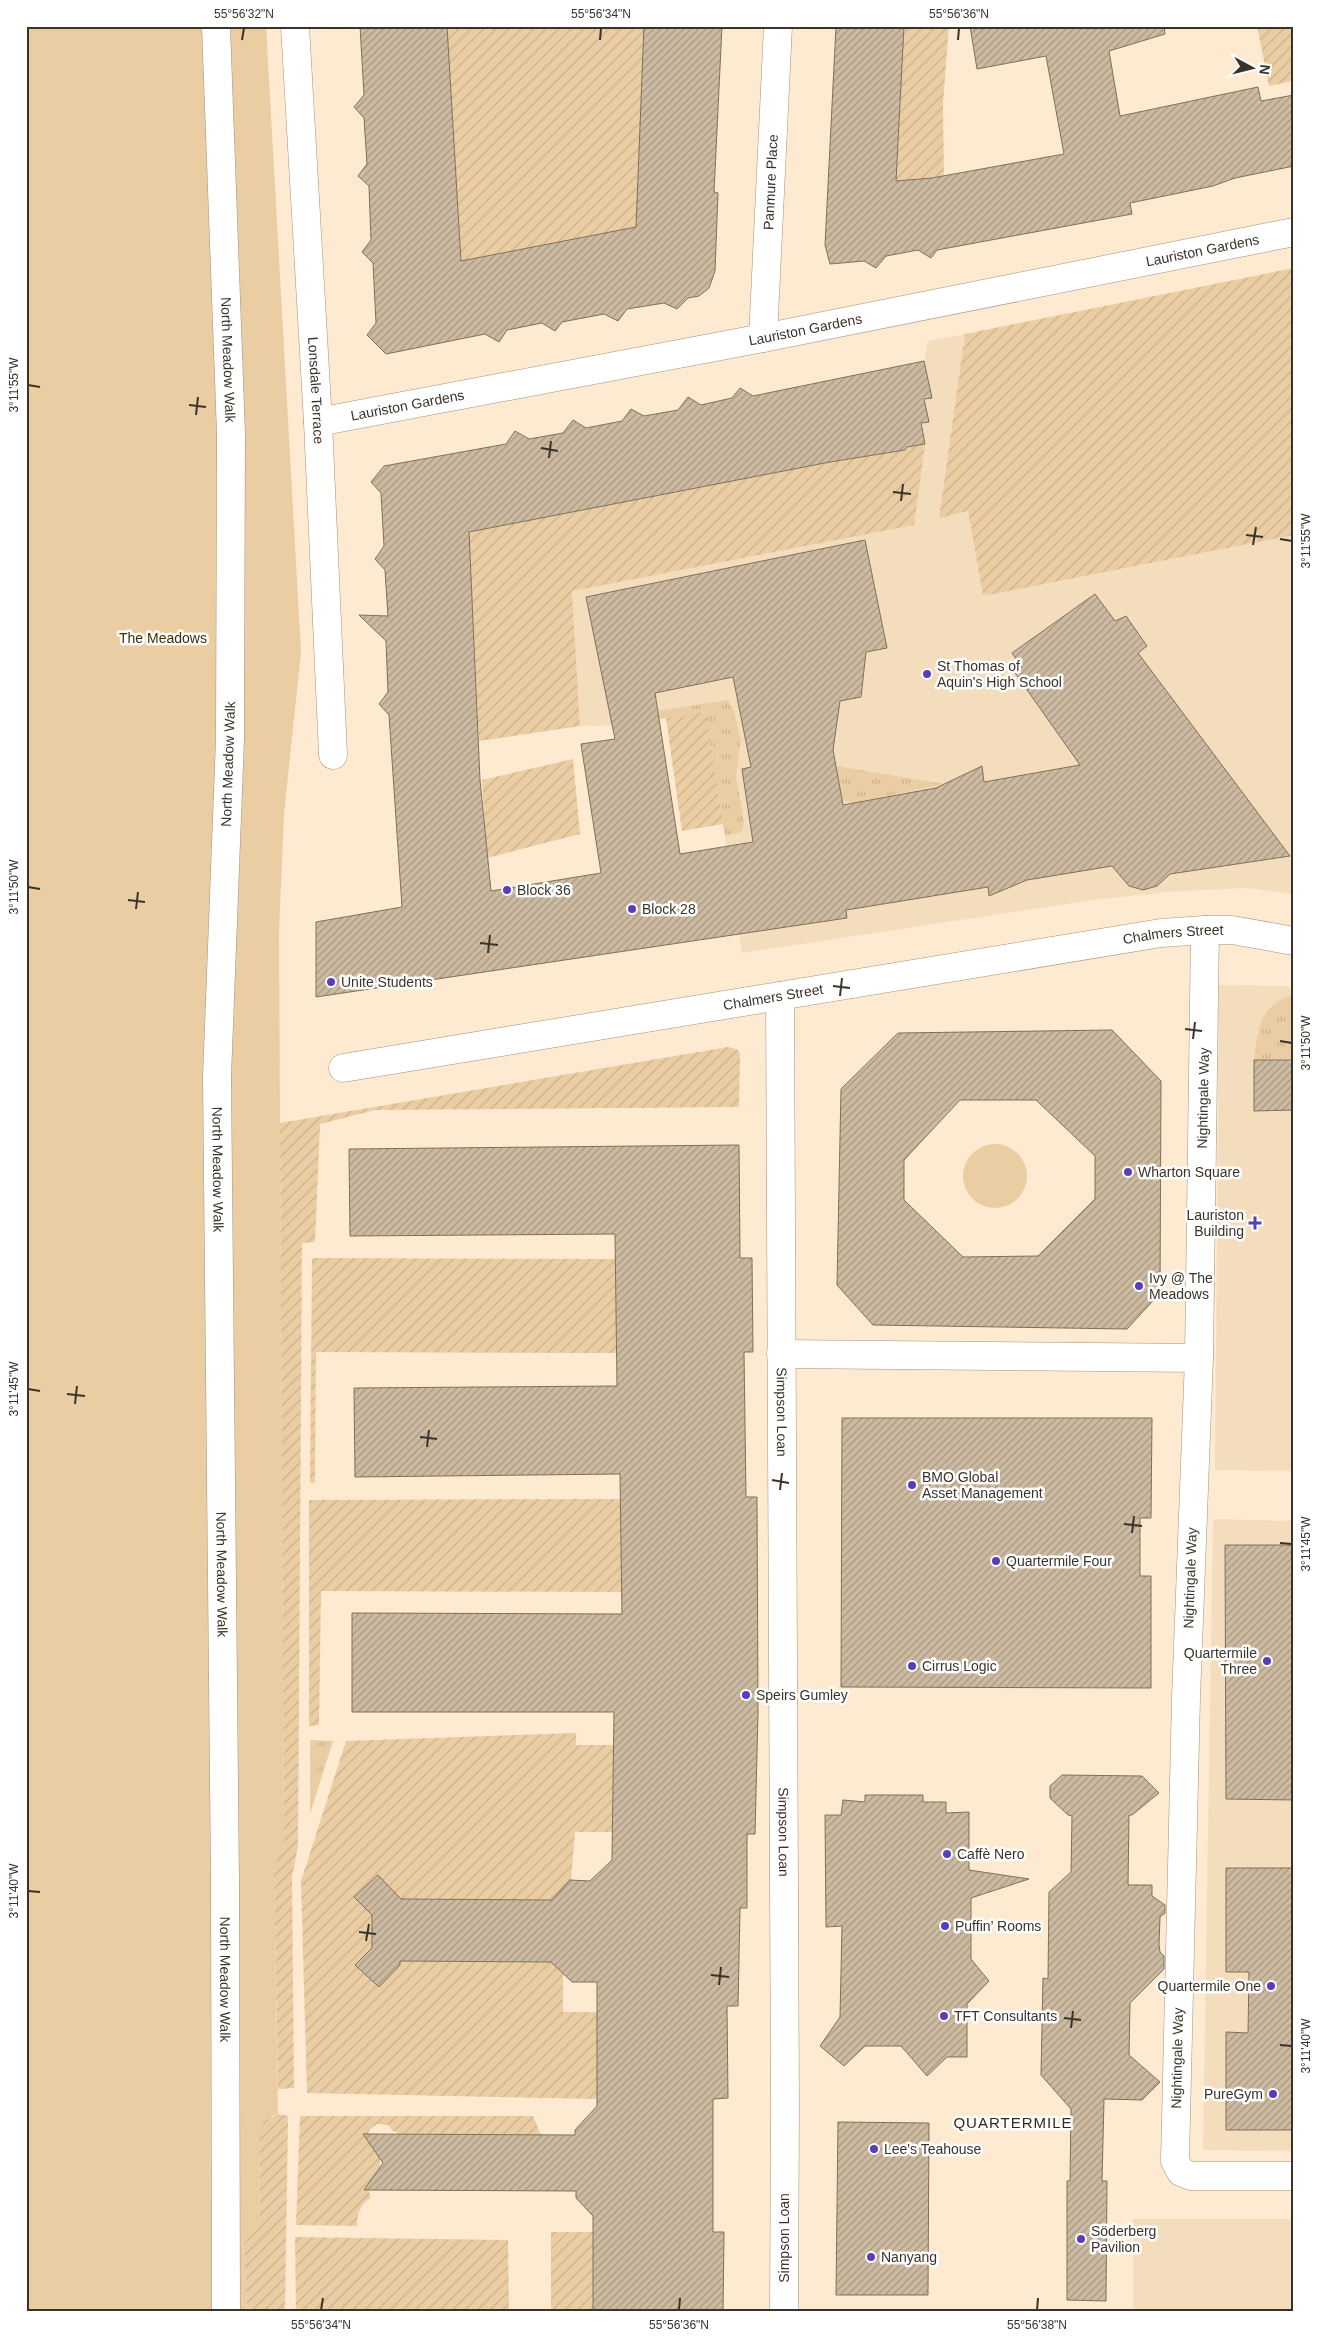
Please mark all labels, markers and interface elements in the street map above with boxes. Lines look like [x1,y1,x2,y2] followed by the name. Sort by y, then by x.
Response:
[214,7,274,21] text: 55°56'32"N
[571,7,631,21] text: 55°56'34"N
[929,7,989,21] text: 55°56'36"N
[1228,42,1278,92] north arrow
[1256,64,1273,76] text: N
[760,134,781,230] street label: Panmure Place
[1144,231,1261,269] street label: Lauriston Gardens
[218,297,239,424] street label: North Meadow Walk
[747,310,863,349] street label: Lauriston Gardens
[305,336,327,445] street label: Lonsdale Terrace
[7,357,21,413] text: 3°11'55"W
[349,387,466,424] street label: Lauriston Gardens
[1299,513,1313,569] text: 3°11'55"W
[119,630,207,646] park label: The Meadows
[937,658,1062,690] place label: St Thomas of Aquin's High School
[921,668,933,680] marker: St Thomas of Aquin's High School
[218,700,238,827] street label: North Meadow Walk
[7,859,21,915] text: 3°11'50"W
[517,882,571,898] place label: Block 36
[501,884,513,896] marker: Block 36
[642,901,696,917] place label: Block 28
[626,903,638,915] marker: Block 28
[1122,922,1224,947] street label: Chalmers Street
[341,974,433,990] place label: Unite Students
[325,976,337,988] marker: Unite Students
[722,981,825,1013] street label: Chalmers Street
[1299,1015,1313,1071] text: 3°11'50"W
[1194,1047,1212,1149] street label: Nightingale Way
[209,1107,227,1233] street label: North Meadow Walk
[1138,1164,1240,1180] place label: Wharton Square
[1122,1166,1134,1178] marker: Wharton Square
[1186,1207,1244,1239] place label: Lauriston Building
[1248,1216,1262,1230] marker: Lauriston Building
[1149,1270,1213,1302] place label: Ivy @ The Meadows
[1133,1280,1145,1292] marker: Ivy @ The Meadows
[7,1361,21,1417] text: 3°11'45"W
[774,1367,790,1457] street label: Simpson Loan
[922,1469,1043,1501] place label: BMO Global Asset Management
[906,1479,918,1491] marker: BMO Global Asset Management
[213,1512,231,1638] street label: North Meadow Walk
[1299,1516,1313,1572] text: 3°11'45"W
[1180,1527,1200,1629] street label: Nightingale Way
[1006,1553,1112,1569] place label: Quartermile Four
[990,1555,1002,1567] marker: Quartermile Four
[1184,1645,1257,1677] place label: Quartermile Three
[1261,1655,1273,1667] marker: Quartermile Three
[922,1658,997,1674] place label: Cirrus Logic
[906,1660,918,1672] marker: Cirrus Logic
[756,1687,848,1703] place label: Speirs Gumley
[740,1689,752,1701] marker: Speirs Gumley
[776,1787,792,1877] street label: Simpson Loan
[957,1846,1025,1862] place label: Caffè Nero
[941,1848,953,1860] marker: Caffè Nero
[7,1863,21,1919] text: 3°11'40"W
[217,1917,233,2043] street label: North Meadow Walk
[955,1918,1041,1934] place label: Puffin’ Rooms
[939,1920,951,1932] marker: Puffin’ Rooms
[1158,1978,1261,1994] place label: Quartermile One
[1265,1980,1277,1992] marker: Quartermile One
[1168,2007,1186,2109] street label: Nightingale Way
[954,2008,1057,2024] place label: TFT Consultants
[938,2010,950,2022] marker: TFT Consultants
[1299,2018,1313,2074] text: 3°11'40"W
[1204,2086,1263,2102] place label: PureGym
[1267,2088,1279,2100] marker: PureGym
[953,2114,1073,2131] district label: QUARTERMILE
[884,2141,982,2157] place label: Lee's Teahouse
[868,2143,880,2155] marker: Lee's Teahouse
[776,2193,792,2283] street label: Simpson Loan
[1091,2223,1156,2255] place label: Söderberg Pavilion
[1075,2233,1087,2245] marker: Söderberg Pavilion
[881,2249,937,2265] place label: Nanyang
[865,2251,877,2263] marker: Nanyang
[291,2318,351,2332] text: 55°56'34"N
[649,2318,709,2332] text: 55°56'36"N
[1007,2318,1067,2332] text: 55°56'38"N

